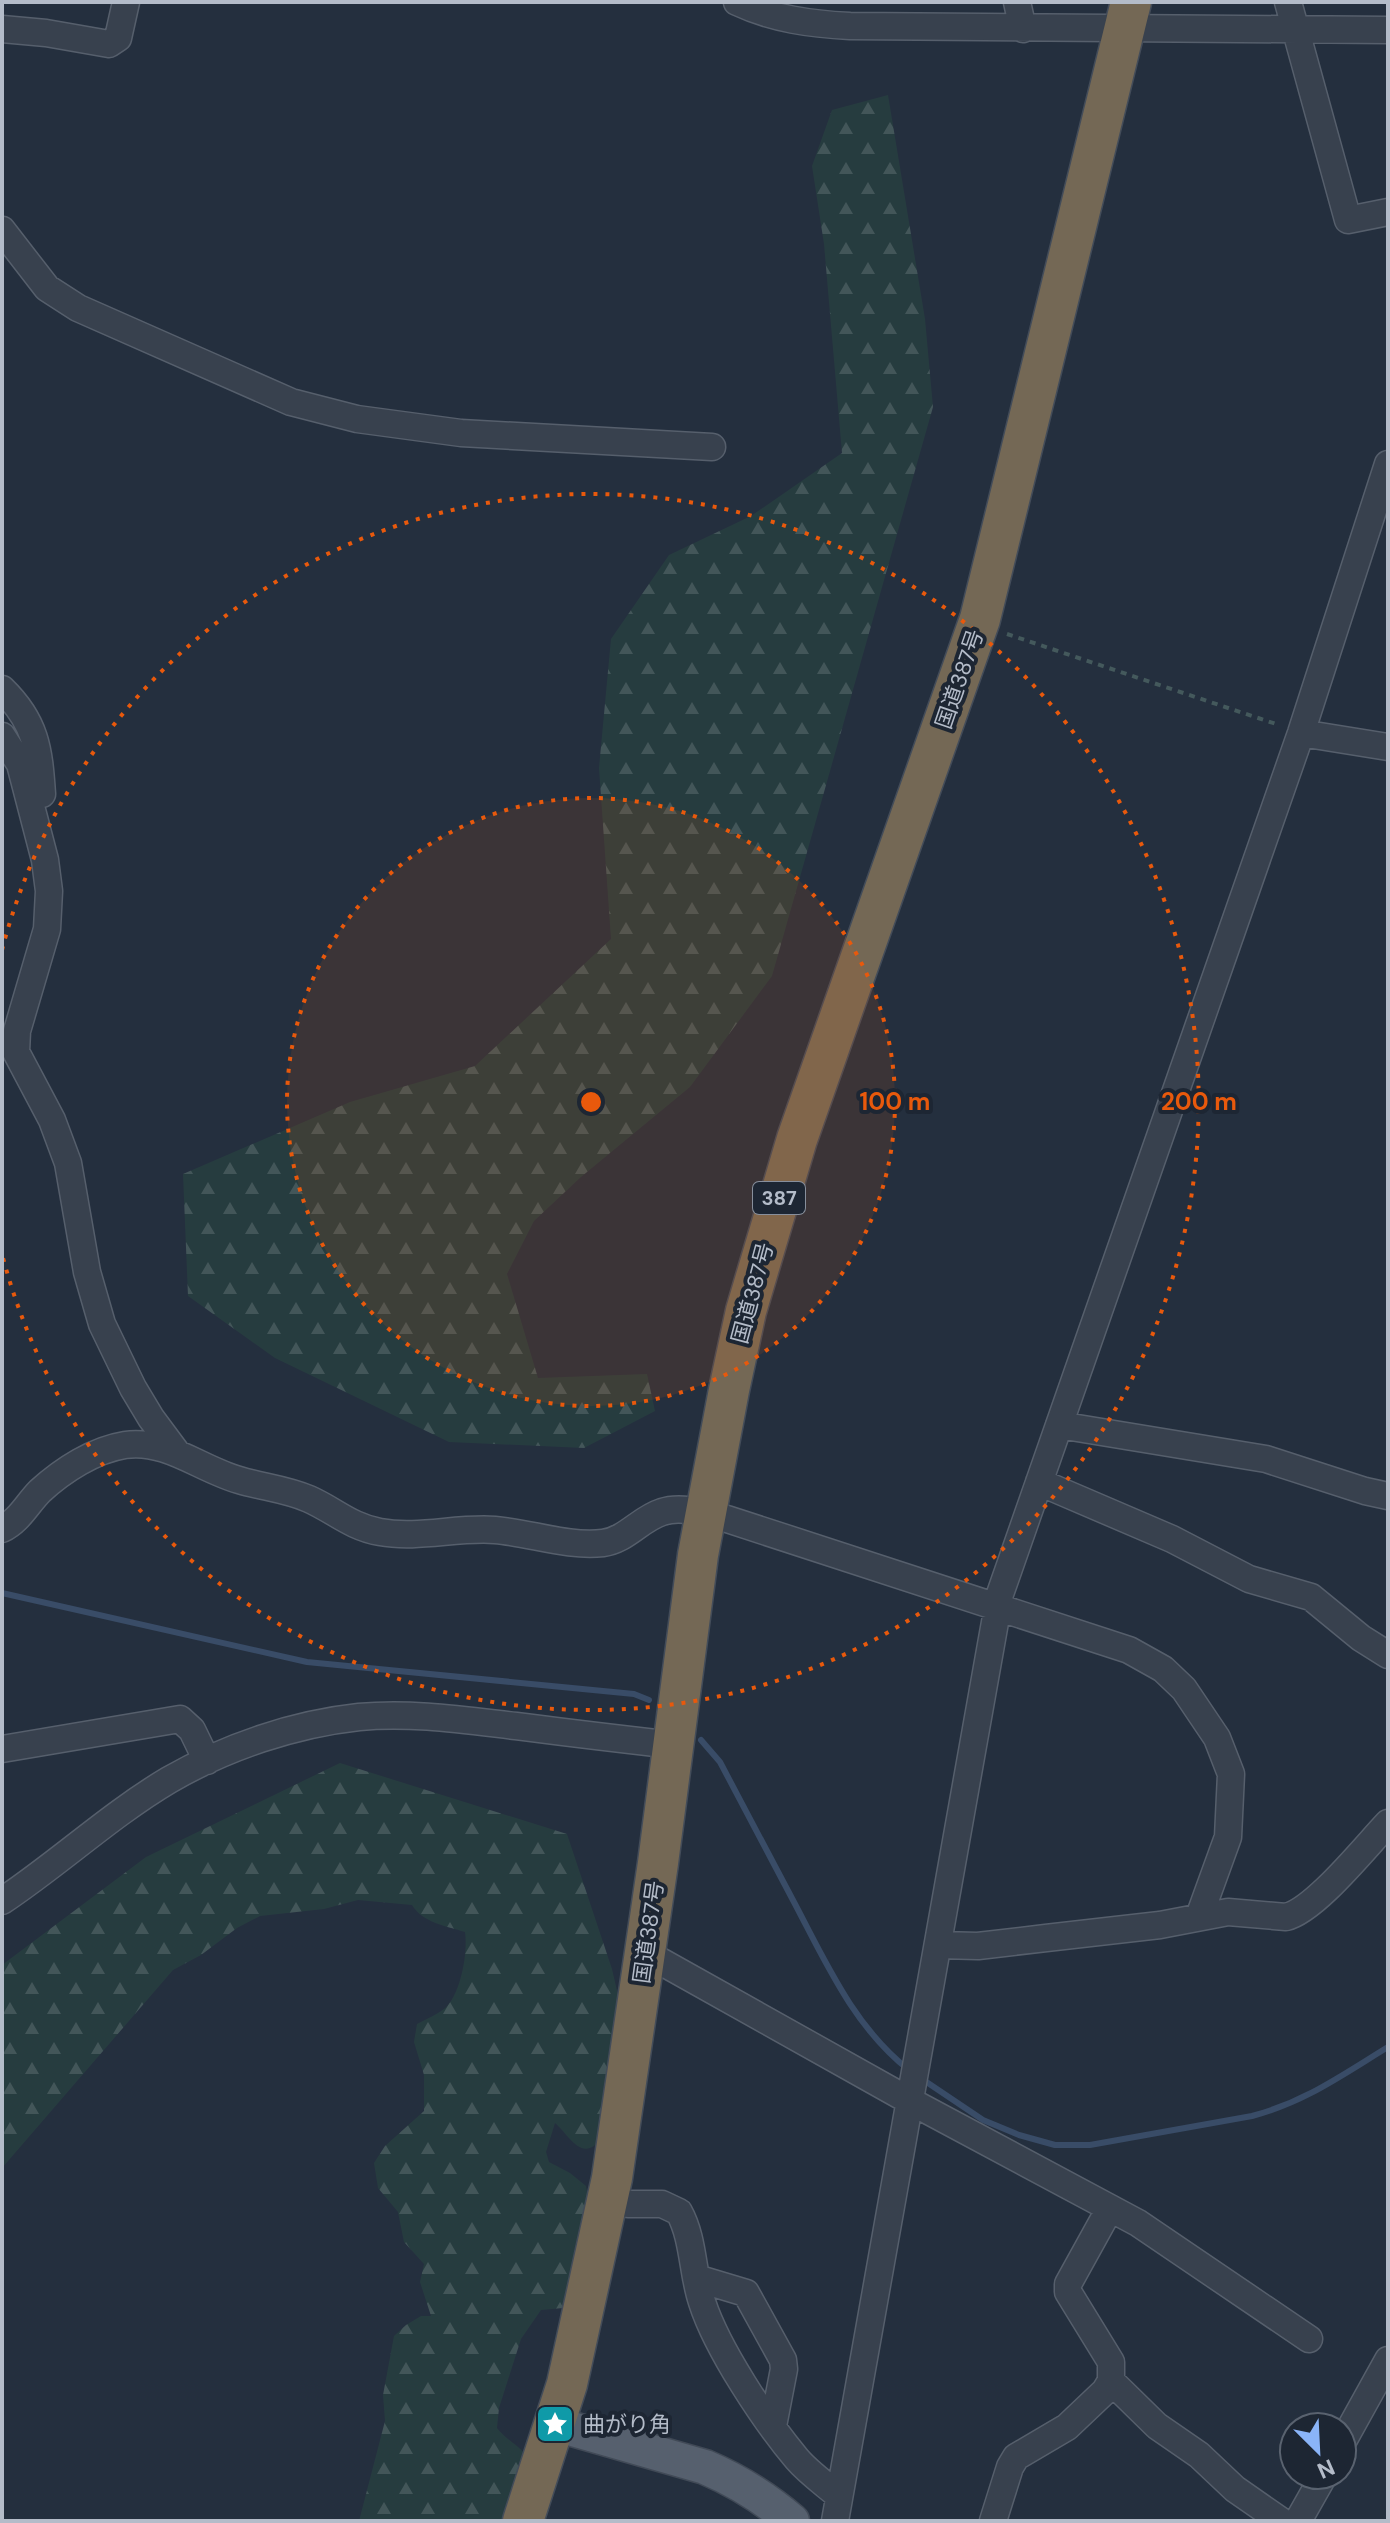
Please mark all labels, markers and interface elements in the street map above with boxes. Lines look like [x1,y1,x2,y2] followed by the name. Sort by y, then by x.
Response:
[929,625,990,733] street label: 国道387号
[860,1086,930,1117] text: 100 m
[1161,1086,1237,1117] text: 200 m
[577,1088,605,1116] centre of rings
[753,1182,805,1214] road number: 387
[725,1239,780,1347] street label: 国道387号
[627,1879,670,1985] street label: 国道387号
[534,2403,576,2445] place icon: 曲がり角
[583,2410,671,2439] place label: 曲がり角
[1278,2411,1358,2491] north arrow
[1313,2452,1339,2485] text: N

